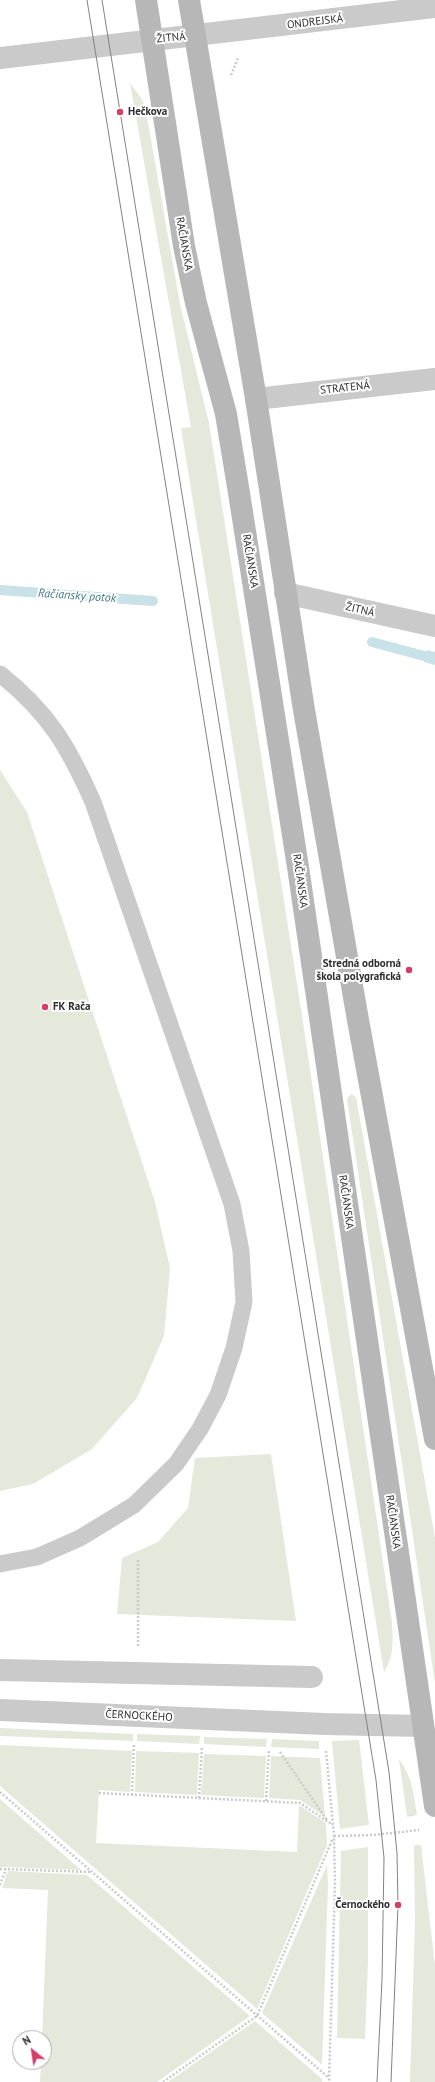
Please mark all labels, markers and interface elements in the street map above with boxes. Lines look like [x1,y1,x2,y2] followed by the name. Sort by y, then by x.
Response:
[286,12,344,32] street label: ONDREJSKÁ
[156,30,186,46] street label: ŽITNÁ
[128,105,167,119] place label: Hečkova
[115,107,125,117] marker: Hečkova
[173,216,195,272] street label: RAČIANSKA
[320,379,370,397] street label: STRATENÁ
[239,533,261,589] street label: RAČIANSKA
[37,586,117,606] water label: Račiansky potok
[344,600,376,620] street label: ŽITNÁ
[290,853,310,909] street label: RAČIANSKA
[317,957,401,983] place label: Stredná odborná škola polygrafická
[404,965,414,975] marker: Stredná odborná škola polygrafická
[53,1000,90,1014] place label: FK Rača
[40,1002,50,1012] marker: FK Rača
[336,1174,356,1230] street label: RAČIANSKA
[383,1494,403,1550] street label: RAČIANSKA
[105,1708,173,1724] street label: ČERNOCKÉHO
[335,1898,390,1912] place label: Černockého
[393,1900,403,1910] marker: Černockého
[12,2030,52,2070] north arrow
[20,2033,33,2048] text: N

